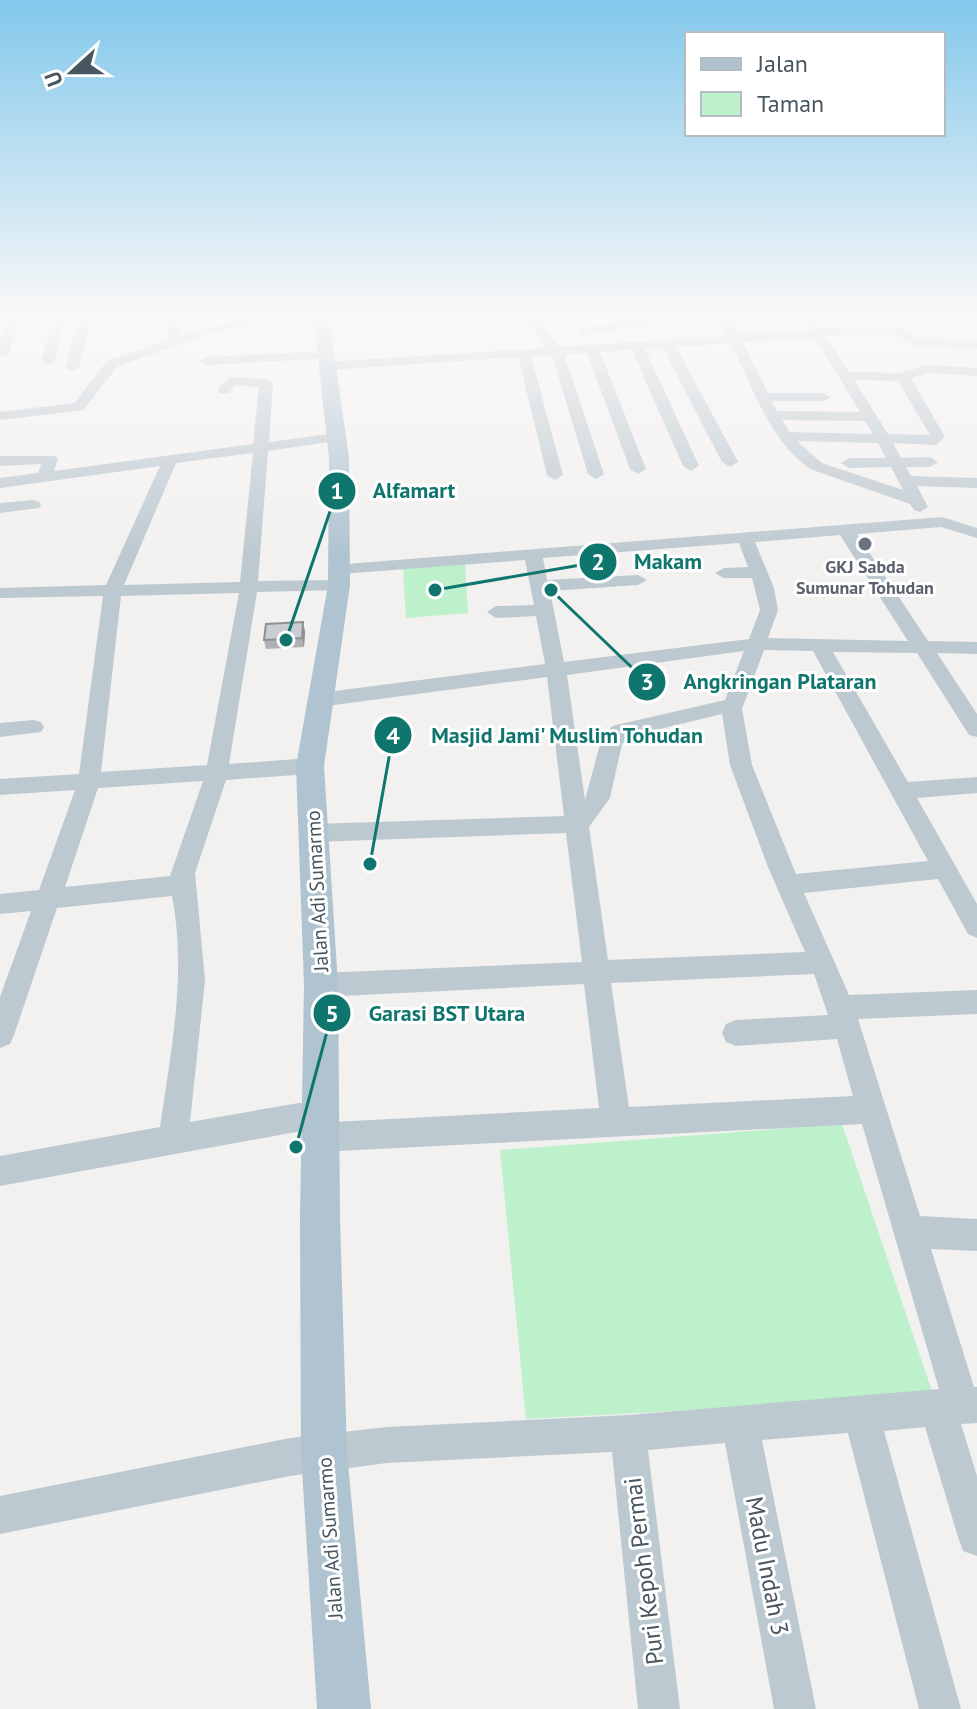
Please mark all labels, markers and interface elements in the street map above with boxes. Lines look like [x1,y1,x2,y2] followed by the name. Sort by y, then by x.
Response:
[32,32,112,112] north arrow
[685,32,945,136] legend
[756,48,808,79] text: Jalan
[38,68,69,91] text: U
[757,88,824,119] text: Taman
[317,468,471,514] callout: Alfamart
[330,475,344,506] text: 1
[373,476,456,504] text: Alfamart
[856,535,874,553] marker: GKJ Sabda Sumunar Tohudan
[578,539,718,585] callout: Makam
[591,546,605,577] text: 2
[634,547,702,575] text: Makam
[796,555,934,599] place label: GKJ Sabda Sumunar Tohudan
[627,659,892,705] callout: Angkringan Plataran
[640,666,654,697] text: 3
[684,667,876,695] text: Angkringan Plataran
[373,712,720,758] callout: Masjid Jami' Muslim Tohudan
[386,720,400,751] text: 4
[431,721,703,749] text: Masjid Jami' Muslim Tohudan
[300,810,334,973] street label: Jalan Adi Sumarmo
[312,990,542,1036] callout: Garasi BST Utara
[325,998,339,1029] text: 5
[369,999,525,1027] text: Garasi BST Utara
[311,1456,349,1621] street label: Jalan Adi Sumarmo
[617,1476,670,1666] street label: Puri Kepoh Permai
[739,1494,796,1638] street label: Madu Indah 3

